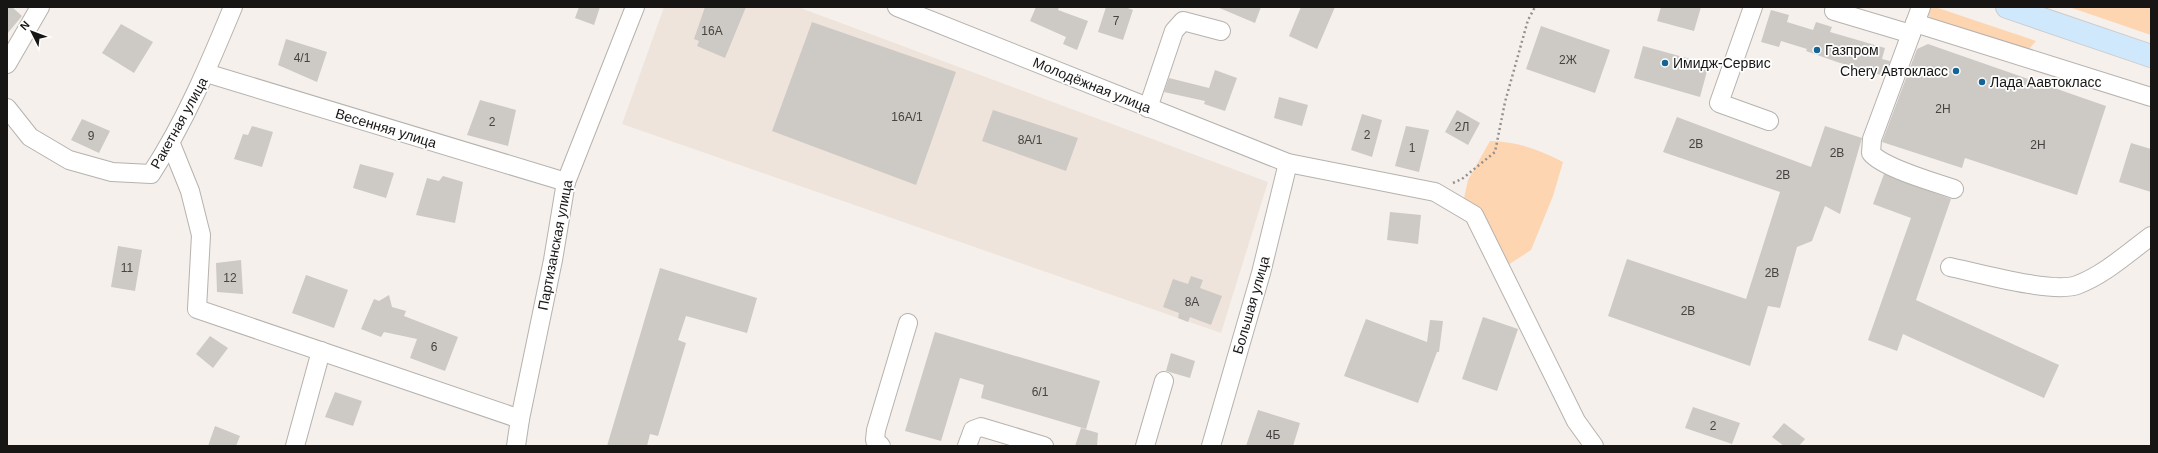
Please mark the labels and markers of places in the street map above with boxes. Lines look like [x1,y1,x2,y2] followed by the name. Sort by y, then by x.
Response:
[1825,42,1879,58] place label: Газпром
[1812,45,1822,55] marker: Газпром
[1673,55,1771,71] place label: Имидж-Сервис
[1660,58,1670,68] marker: Имидж-Сервис
[1840,63,1948,79] place label: Chery Автокласс
[1951,66,1961,76] marker: Chery Автокласс
[1990,74,2102,90] place label: Лада Аавтокласс
[1977,77,1987,87] marker: Лада Аавтокласс

